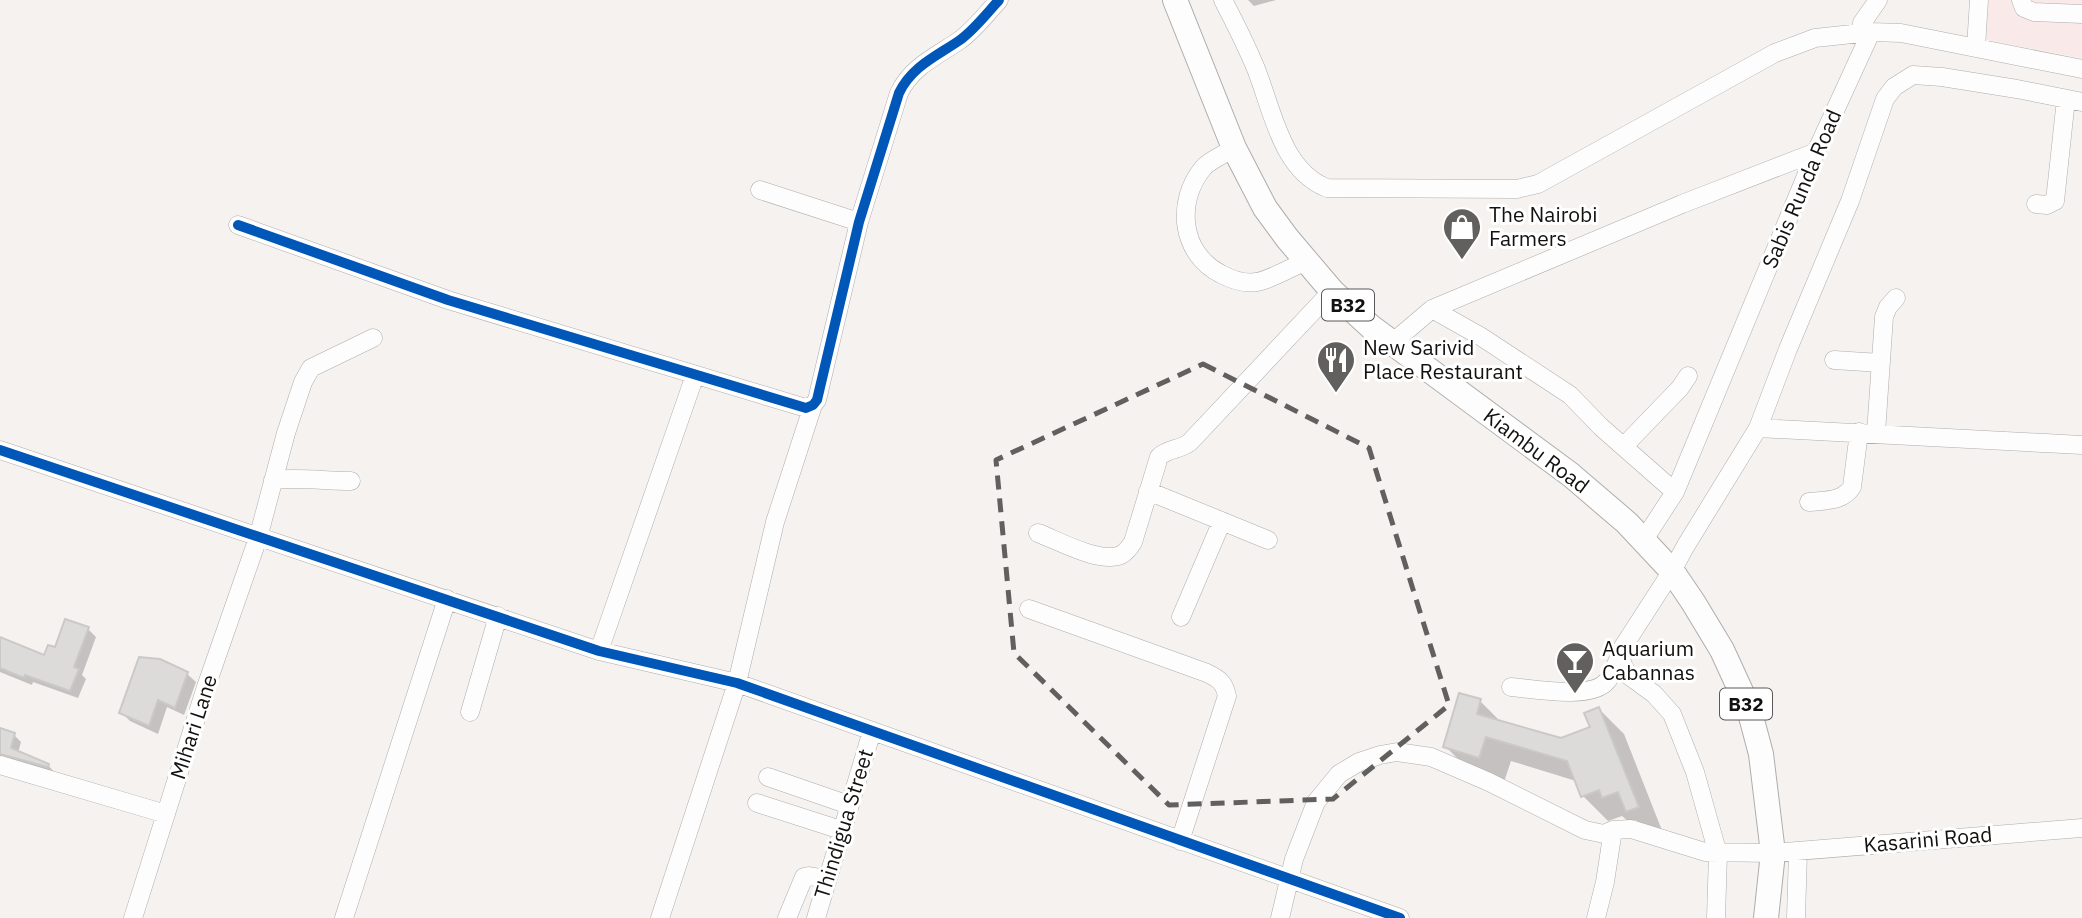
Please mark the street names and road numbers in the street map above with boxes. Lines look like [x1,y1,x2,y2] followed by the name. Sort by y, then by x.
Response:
[1755,105,1847,272] street label: Sabis Runda Road
[1322,290,1374,320] road number: B32
[1478,401,1595,499] street label: Kiambu Road
[163,671,223,783] street label: Mihari Lane
[1720,688,1772,720] road number: B32
[807,745,879,902] street label: Thindigua Street
[1862,819,1993,859] street label: Kasarini Road

